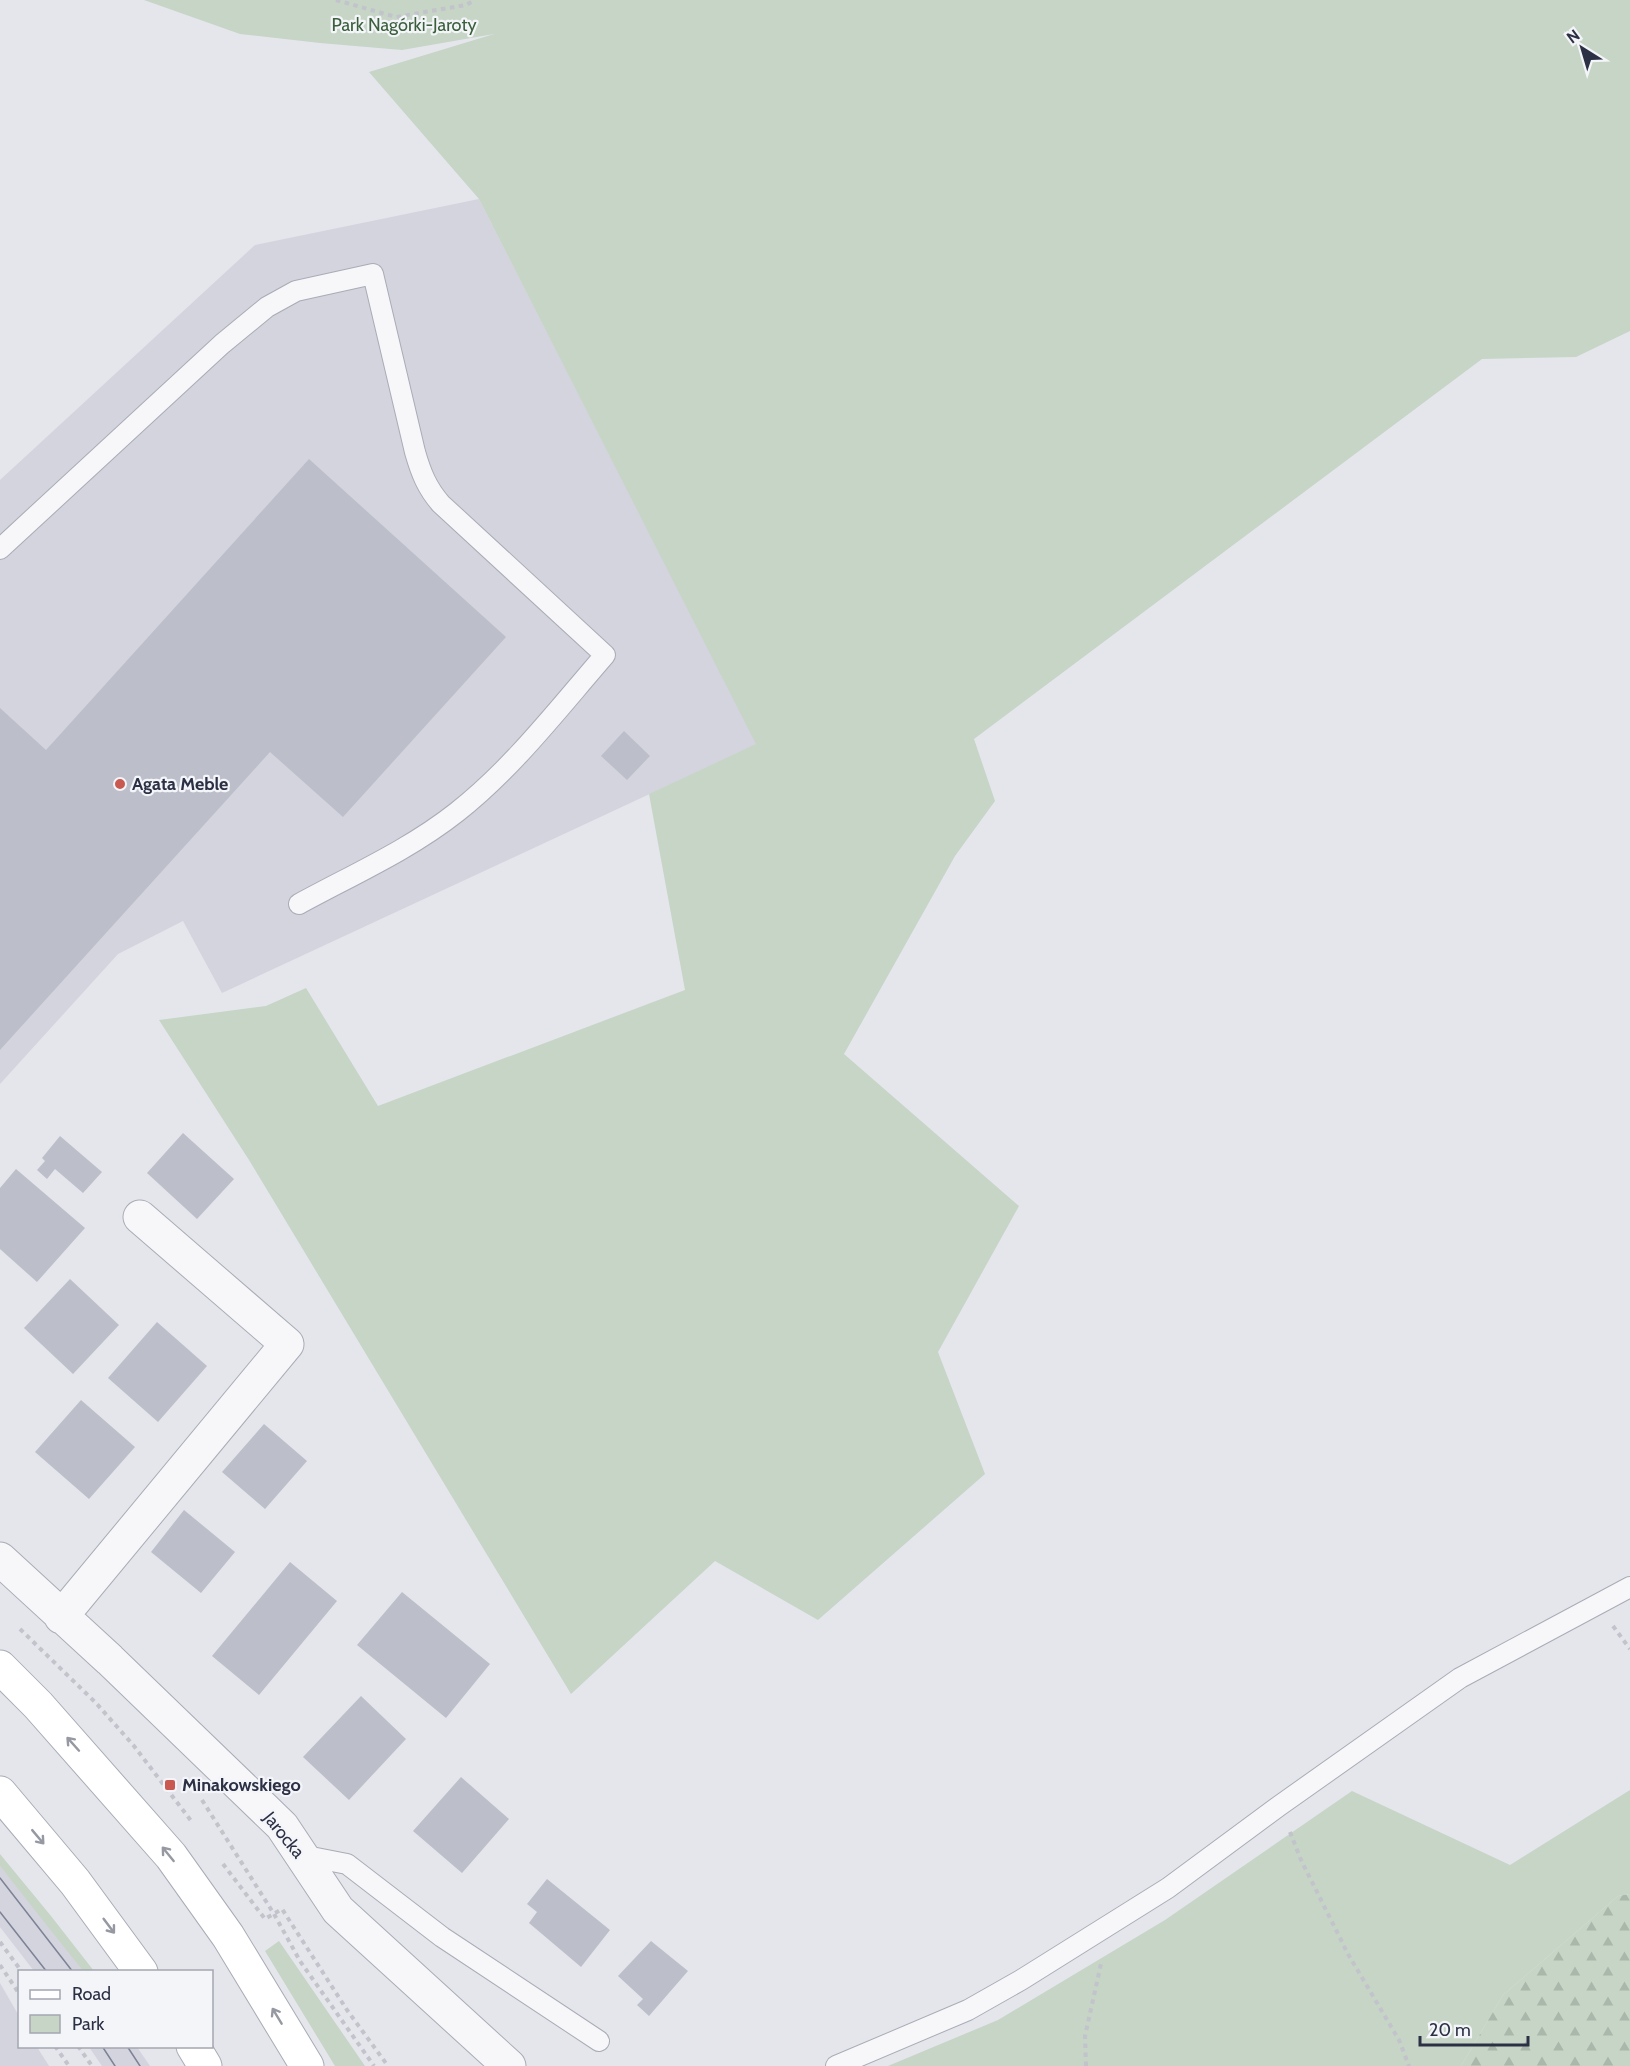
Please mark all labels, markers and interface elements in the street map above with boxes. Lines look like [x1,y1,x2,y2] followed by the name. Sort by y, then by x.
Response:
[331,14,477,36] park label: Park Nagórki-Jaroty
[1552,18,1612,78] north arrow
[1563,25,1584,47] text: N
[132,773,228,795] place label: Agata Meble
[113,777,127,791] marker: Agata Meble
[66,1737,80,1752] one-way arrow
[182,1774,301,1796] place label: Minakowskiego
[163,1778,177,1792] marker: Minakowskiego
[258,1807,310,1863] street label: Jarocka
[31,1829,44,1845] one-way arrow
[162,1846,175,1862] one-way arrow
[102,1918,115,1934] one-way arrow
[18,1970,213,2048] legend
[72,1983,111,2005] text: Road
[270,2008,282,2025] one-way arrow
[1420,2009,1528,2047] scale bar
[72,2013,105,2035] text: Park
[1429,2019,1471,2041] text: 20 m

